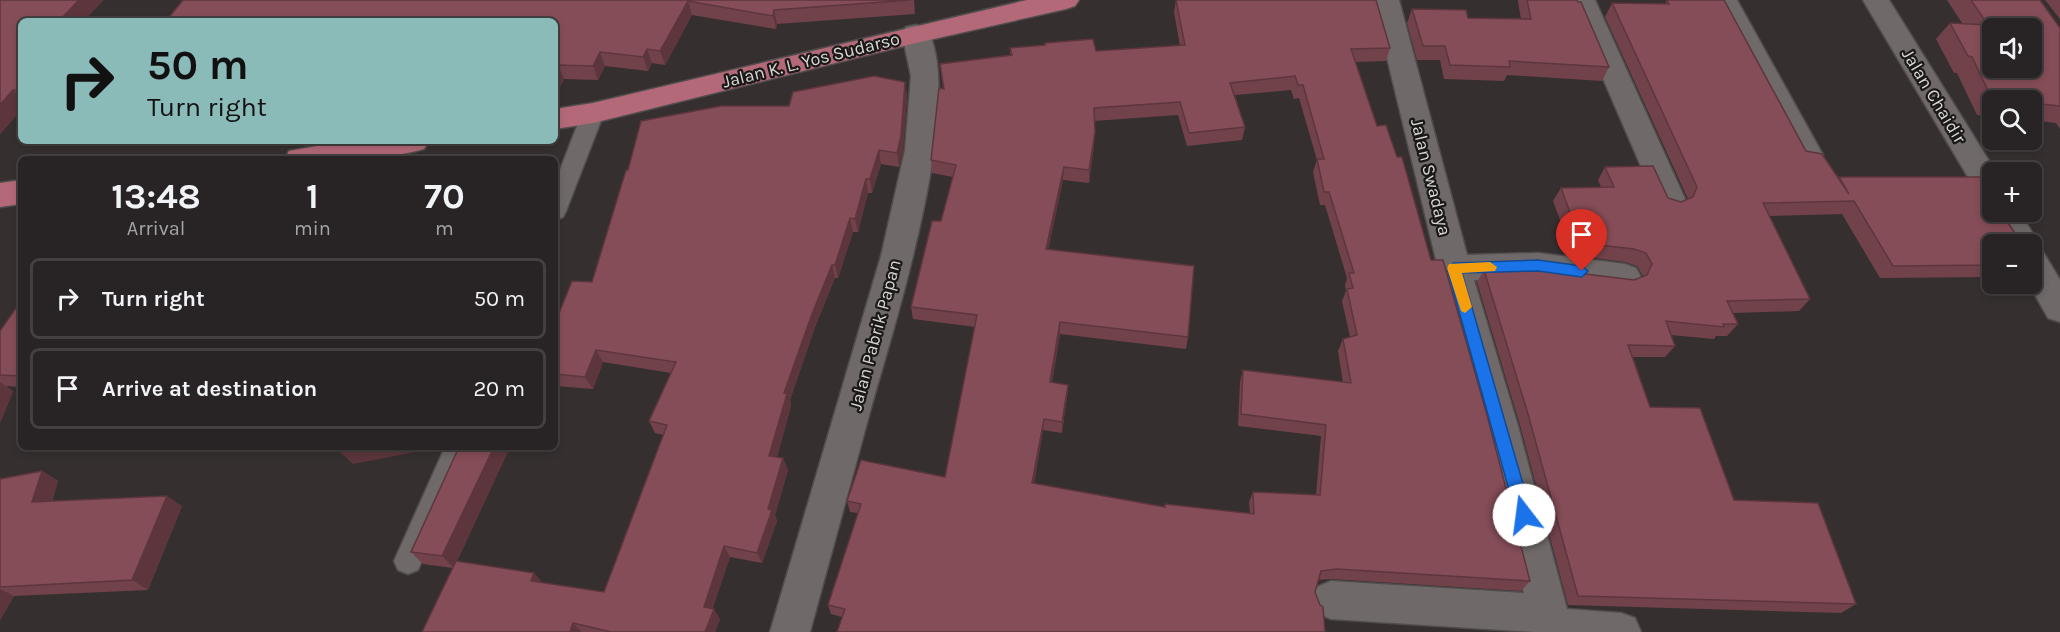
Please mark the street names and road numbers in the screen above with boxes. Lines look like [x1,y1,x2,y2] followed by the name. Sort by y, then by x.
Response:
[720,27,902,93] street label: Jalan K. L. Yos Sudarso
[1897,44,1971,148] street label: Jalan Chaidir
[1406,116,1456,238] street label: Jalan Swadaya
[844,257,906,413] street label: Jalan Pabrik Papan

